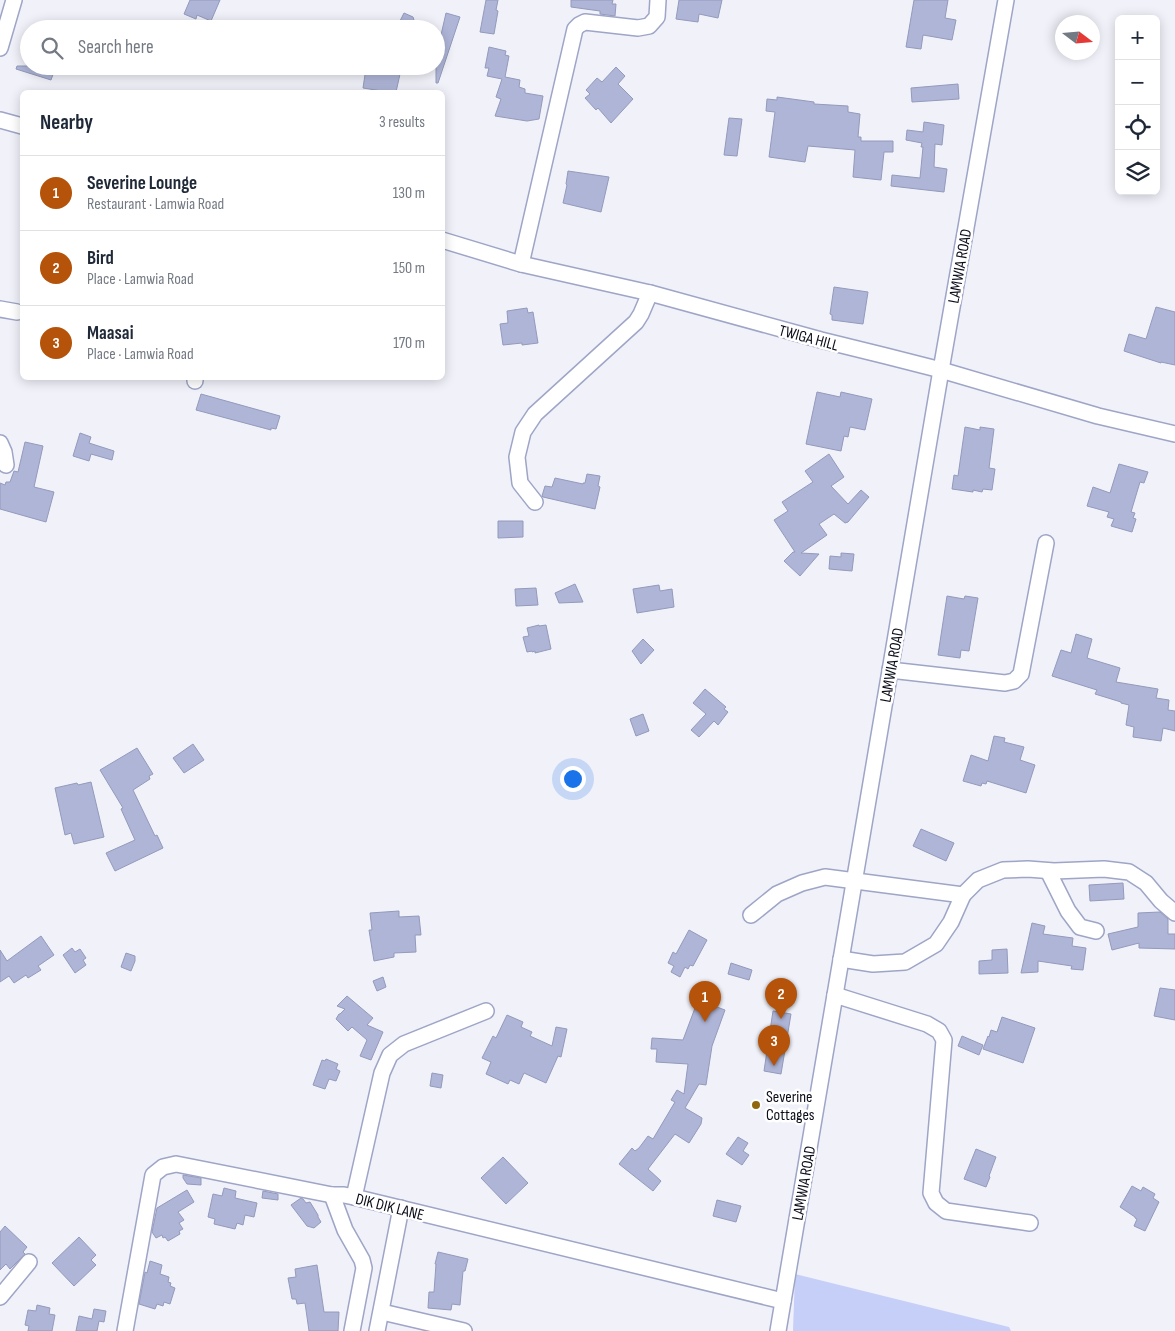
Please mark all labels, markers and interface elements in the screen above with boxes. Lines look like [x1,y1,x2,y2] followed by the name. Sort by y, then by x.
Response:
[1055,15,1100,60] north arrow
[1115,15,1160,195] map controls
[1115,15,1160,60] button: +
[20,20,445,75] search box
[38,34,66,62] icon: search
[78,36,154,59] text: Search here
[1115,60,1160,105] button: −
[1115,105,1160,150] button: locate
[40,110,93,135] text: Nearby
[379,113,425,132] text: 3 results
[1115,150,1160,195] button: layers
[87,172,197,195] text: Severine Lounge
[53,184,59,203] text: 1
[393,184,425,203] text: 130 m
[87,195,224,214] text: Restaurant · Lamwia Road
[945,227,976,305] street label: LAMWIA ROAD
[87,247,114,270] text: Bird
[52,259,60,278] text: 2
[393,259,425,278] text: 150 m
[87,270,194,289] text: Place · Lamwia Road
[777,321,841,356] street label: TWIGA HILL
[87,322,134,345] text: Maasai
[52,334,60,353] text: 3
[393,334,425,353] text: 170 m
[87,345,194,364] text: Place · Lamwia Road
[877,626,908,704] street label: LAMWIA ROAD
[560,766,586,792] your location
[765,978,797,1019] pin: 2
[689,981,721,1022] pin: 1
[758,1025,790,1066] pin: 3
[766,1088,815,1125] place label: Severine Cottages
[750,1099,762,1111] marker: Severine Cottages
[789,1144,820,1222] street label: LAMWIA ROAD
[354,1190,426,1225] street label: DIK DIK LANE

